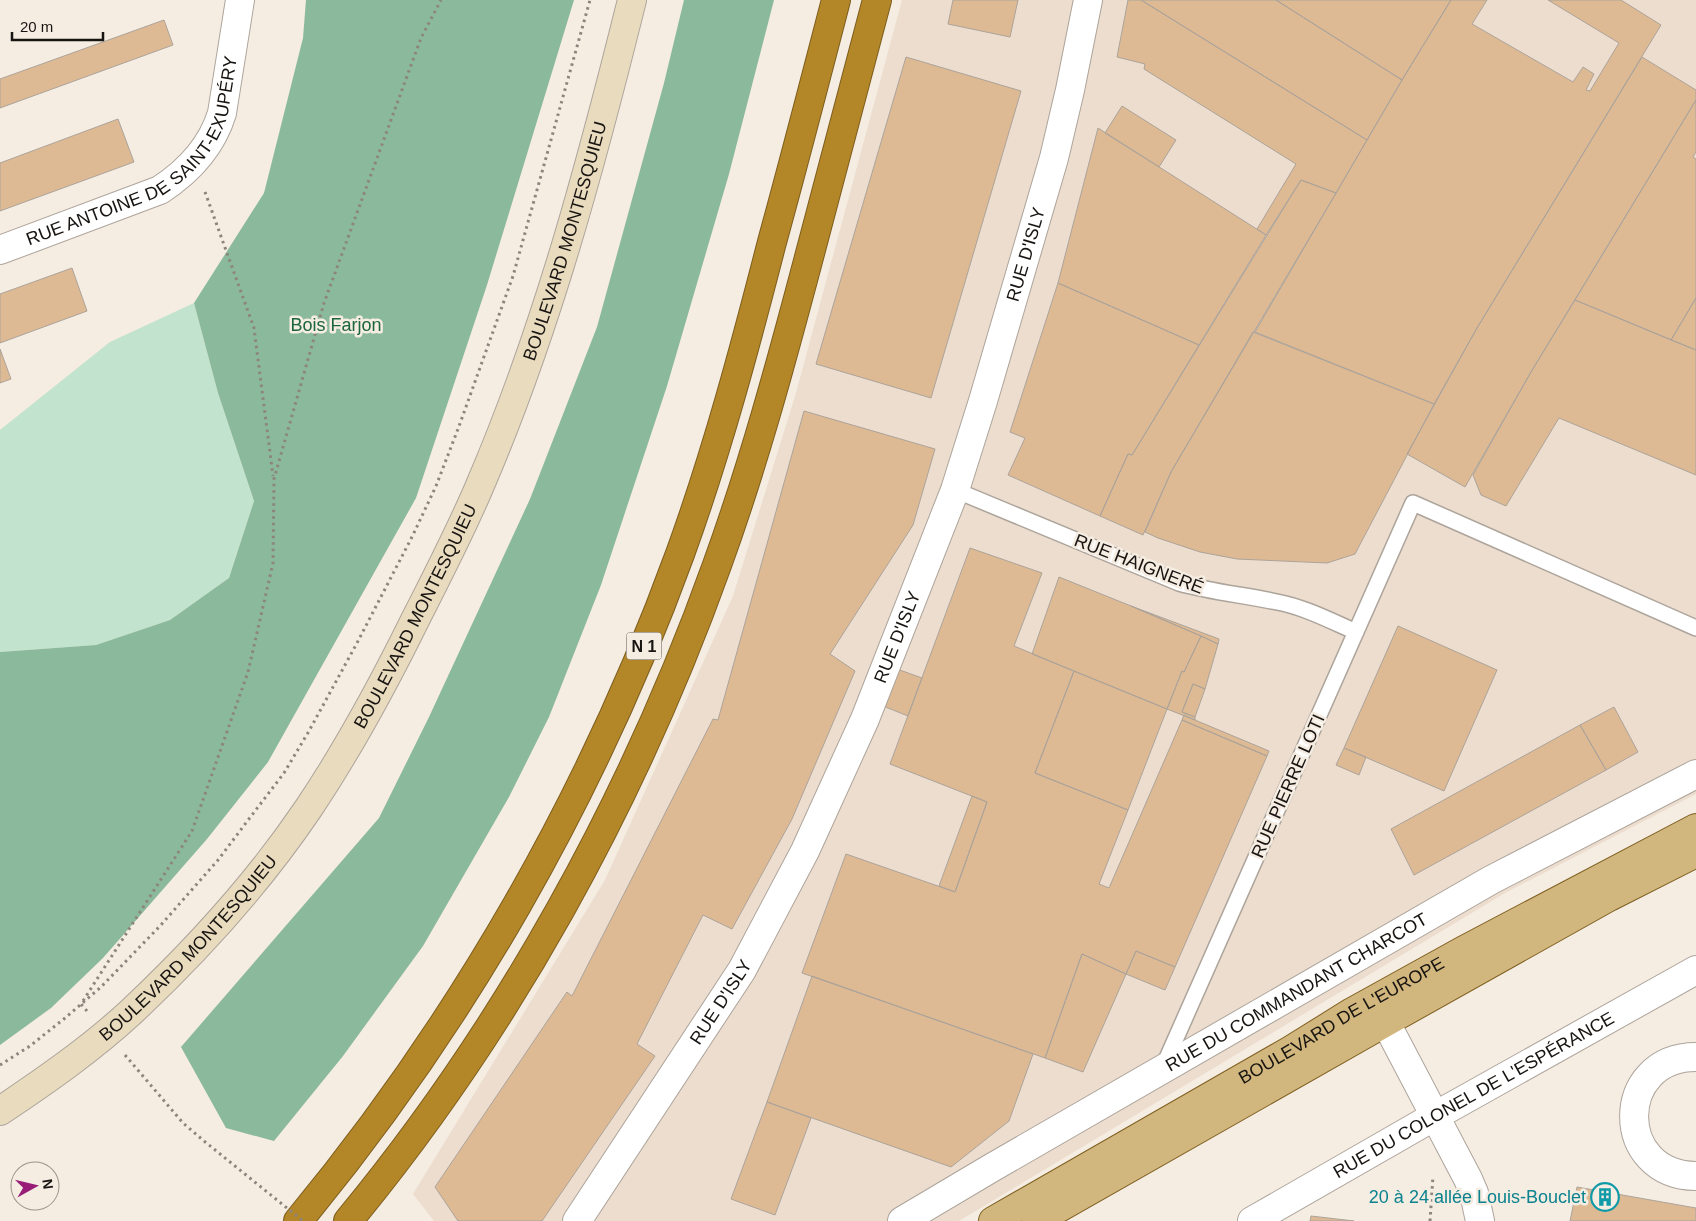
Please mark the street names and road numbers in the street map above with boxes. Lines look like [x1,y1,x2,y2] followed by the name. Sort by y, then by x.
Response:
[23,55,241,249] street label: RUE ANTOINE DE SAINT-EXUPÉRY
[519,119,610,363] street label: BOULEVARD MONTESQUIEU
[1003,205,1049,304] street label: RUE D'ISLY
[350,501,480,732] street label: BOULEVARD MONTESQUIEU
[1071,530,1207,598] street label: RUE HAIGNERÉ
[870,588,924,686] street label: RUE D'ISLY
[626,632,662,659] road number: N 1
[1247,711,1329,861] street label: RUE PIERRE LOTI
[95,851,281,1045] street label: BOULEVARD MONTESQUIEU
[1162,909,1431,1075] street label: RUE DU COMMANDANT CHARCOT
[1235,953,1448,1088] street label: BOULEVARD DE L'EUROPE
[686,956,756,1048] street label: RUE D'ISLY
[1330,1008,1618,1182] street label: RUE DU COLONEL DE L'ESPÉRANCE

